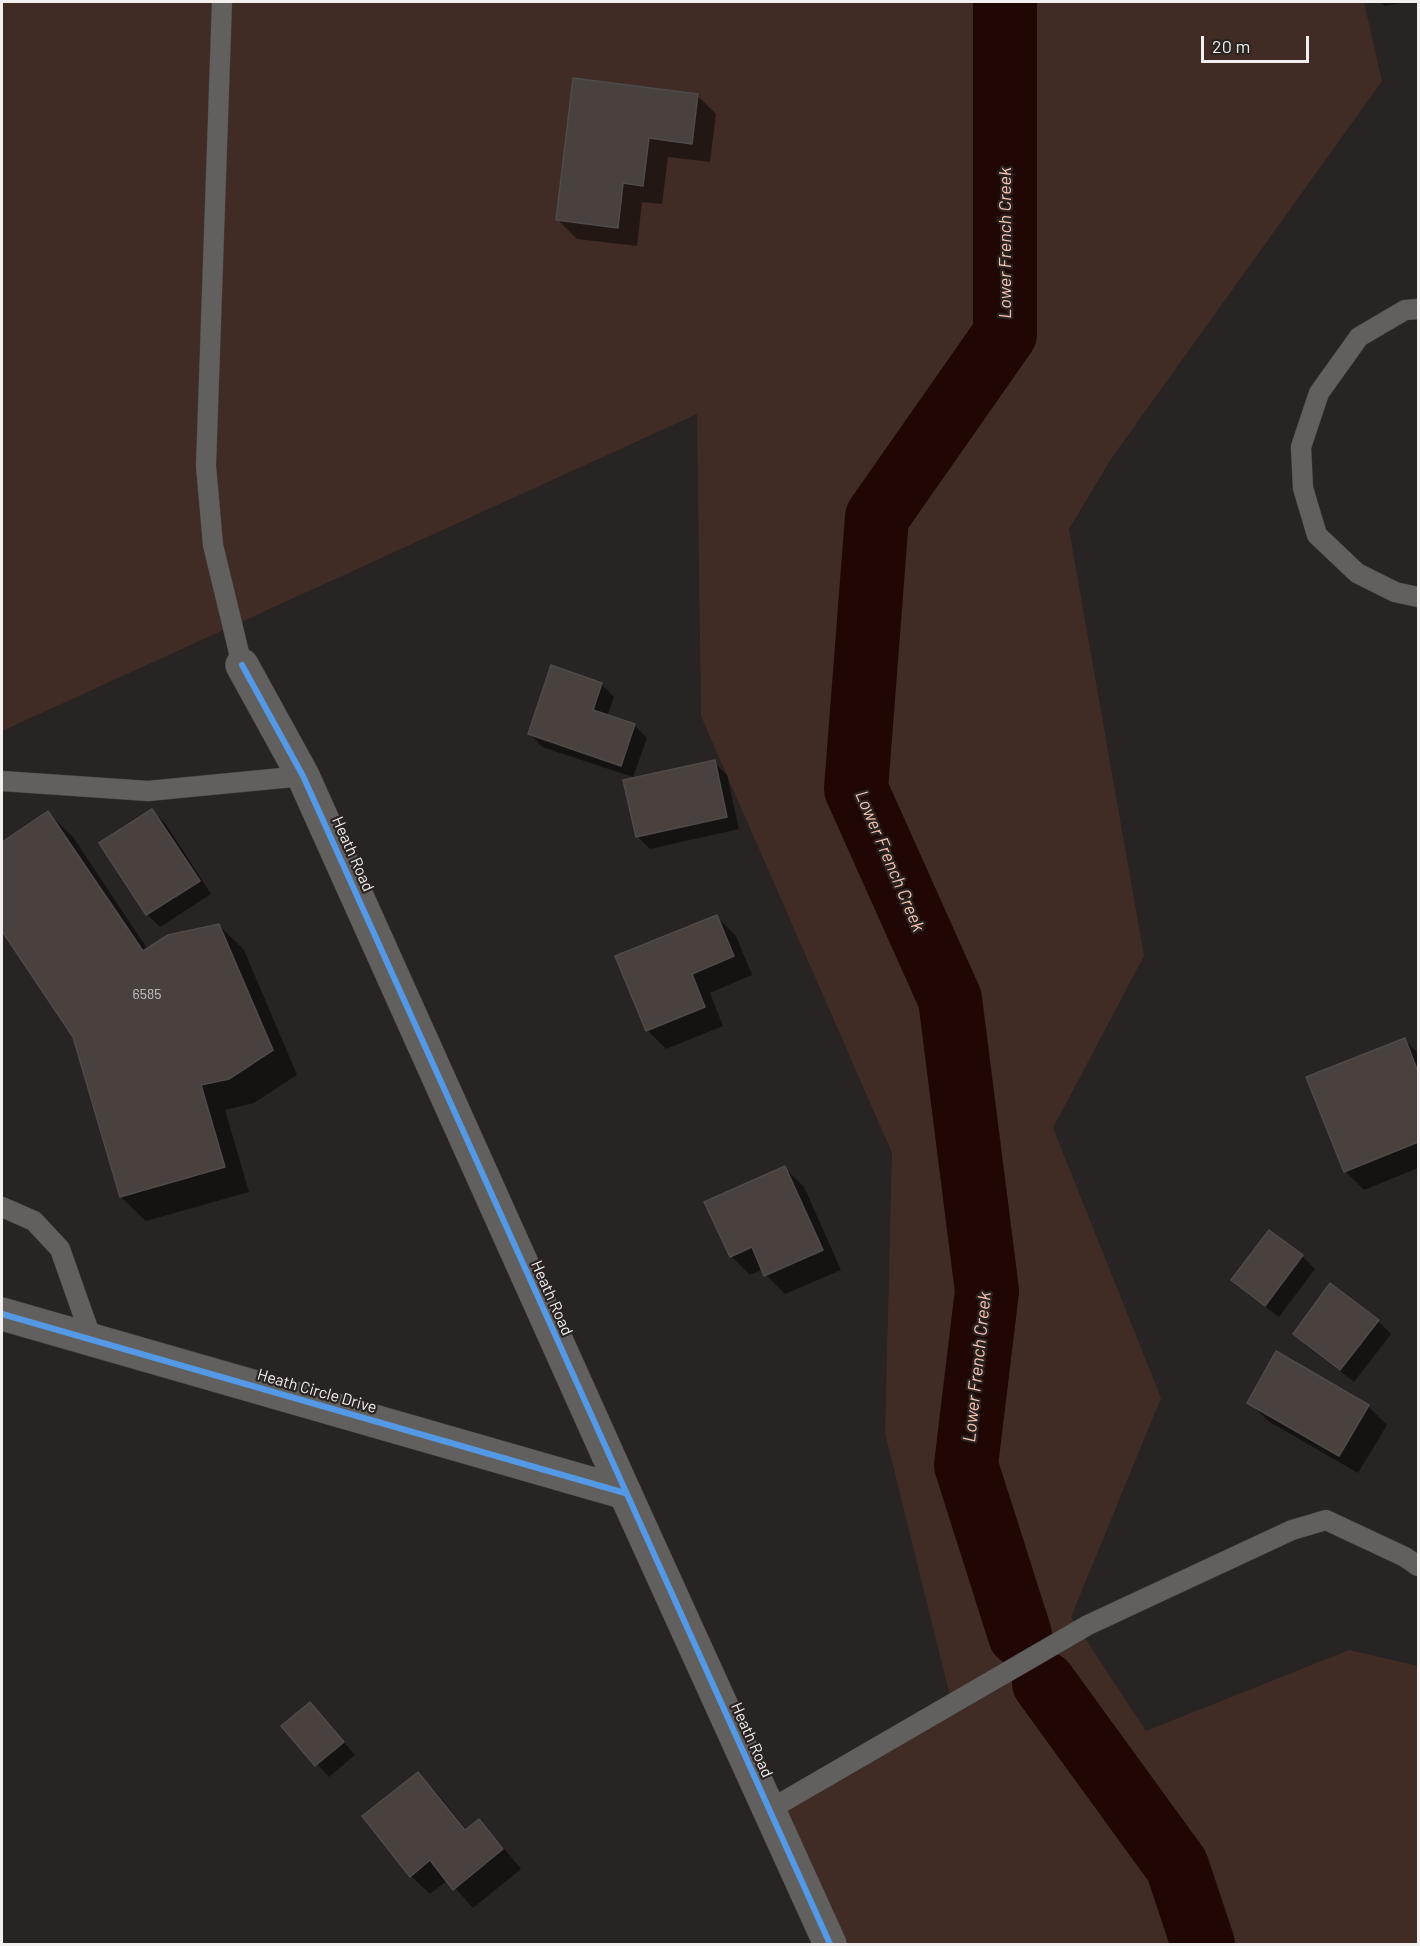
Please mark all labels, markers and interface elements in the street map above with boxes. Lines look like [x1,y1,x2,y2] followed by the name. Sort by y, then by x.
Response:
[1204,24,1312,62] scale bar
[1212,35,1250,57] text: 20 m
[994,167,1016,319] water label: Lower French Creek
[851,787,929,935] water label: Lower French Creek
[328,814,378,894] street label: Heath Road
[133,986,161,1002] house number: 6585
[527,1258,577,1338] street label: Heath Road
[958,1291,996,1443] water label: Lower French Creek
[255,1365,379,1417] street label: Heath Circle Drive
[727,1700,777,1780] street label: Heath Road

